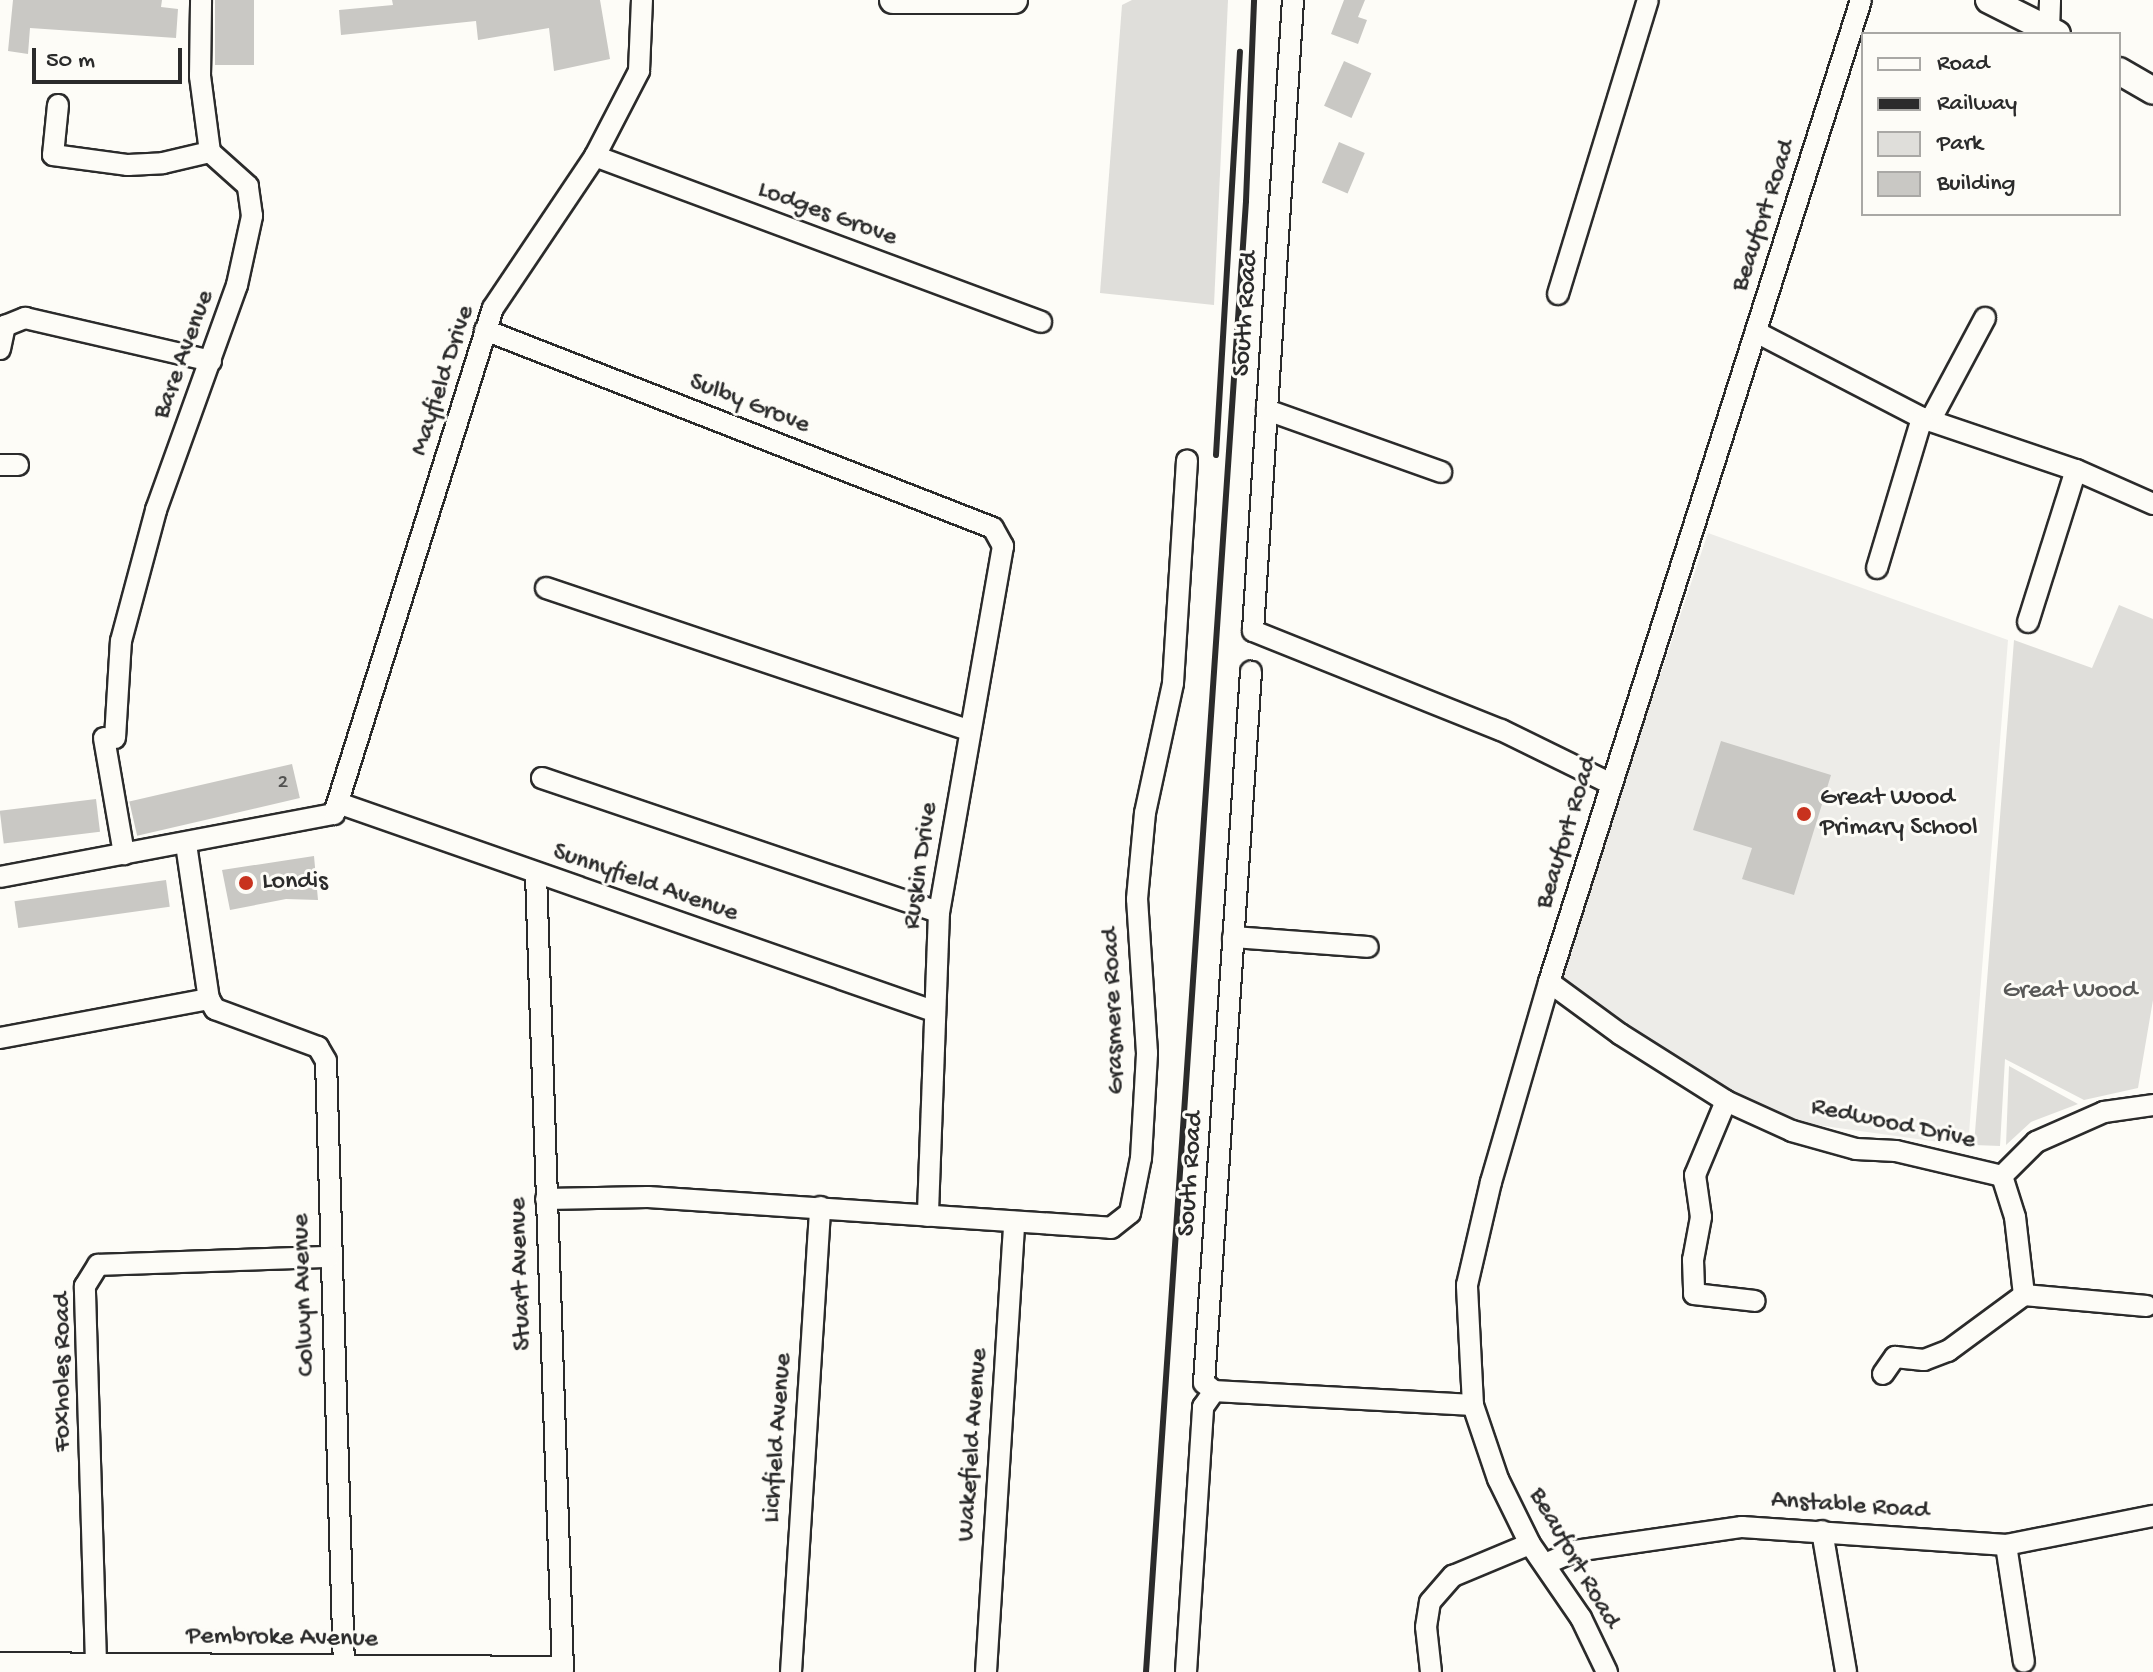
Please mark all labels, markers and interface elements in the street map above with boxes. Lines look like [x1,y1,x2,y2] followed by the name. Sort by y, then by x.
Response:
[36,32,186,82] scale bar
[1861,32,2121,216] legend
[46,47,95,76] text: 50 m
[1937,50,1989,79] text: Road
[1937,90,2017,119] text: Railway
[1937,130,1983,159] text: Park
[1726,136,1804,296] street label: Beaufort Road
[1937,170,2015,199] text: Building
[753,175,901,255] street label: Lodges Grove
[1227,250,1267,378] street label: South Road
[147,286,223,424] street label: Bare Avenue
[405,302,483,460] street label: Mayfield Drive
[684,368,814,442] street label: Sulby Grove
[1530,753,1606,913] street label: Beaufort Road
[278,771,288,797] house number: 2
[1820,783,1978,844] place label: Great Wood Primary School
[898,801,946,931] street label: Ruskin Drive
[1795,805,1813,823] marker: Great Wood Primary School
[548,838,742,930] street label: Sunnyfield Avenue
[262,867,328,899] place label: Londis
[237,874,255,892] marker: Londis
[1096,927,1134,1095] street label: Grasmere Road
[2003,976,2137,1008] park label: Great Wood
[1808,1092,1978,1158] street label: Redwood Drive
[1172,1110,1212,1238] street label: South Road
[504,1197,540,1351] street label: Stuart Avenue
[287,1213,323,1377] street label: Colwyn Avenue
[48,1292,80,1452] street label: Foxholes Road
[952,1347,996,1543] street label: Wakefield Avenue
[757,1352,801,1524] street label: Lichfield Avenue
[1520,1483,1626,1635] street label: Beaufort Road
[1770,1486,1930,1528] street label: Anstable Road
[186,1622,378,1656] street label: Pembroke Avenue

